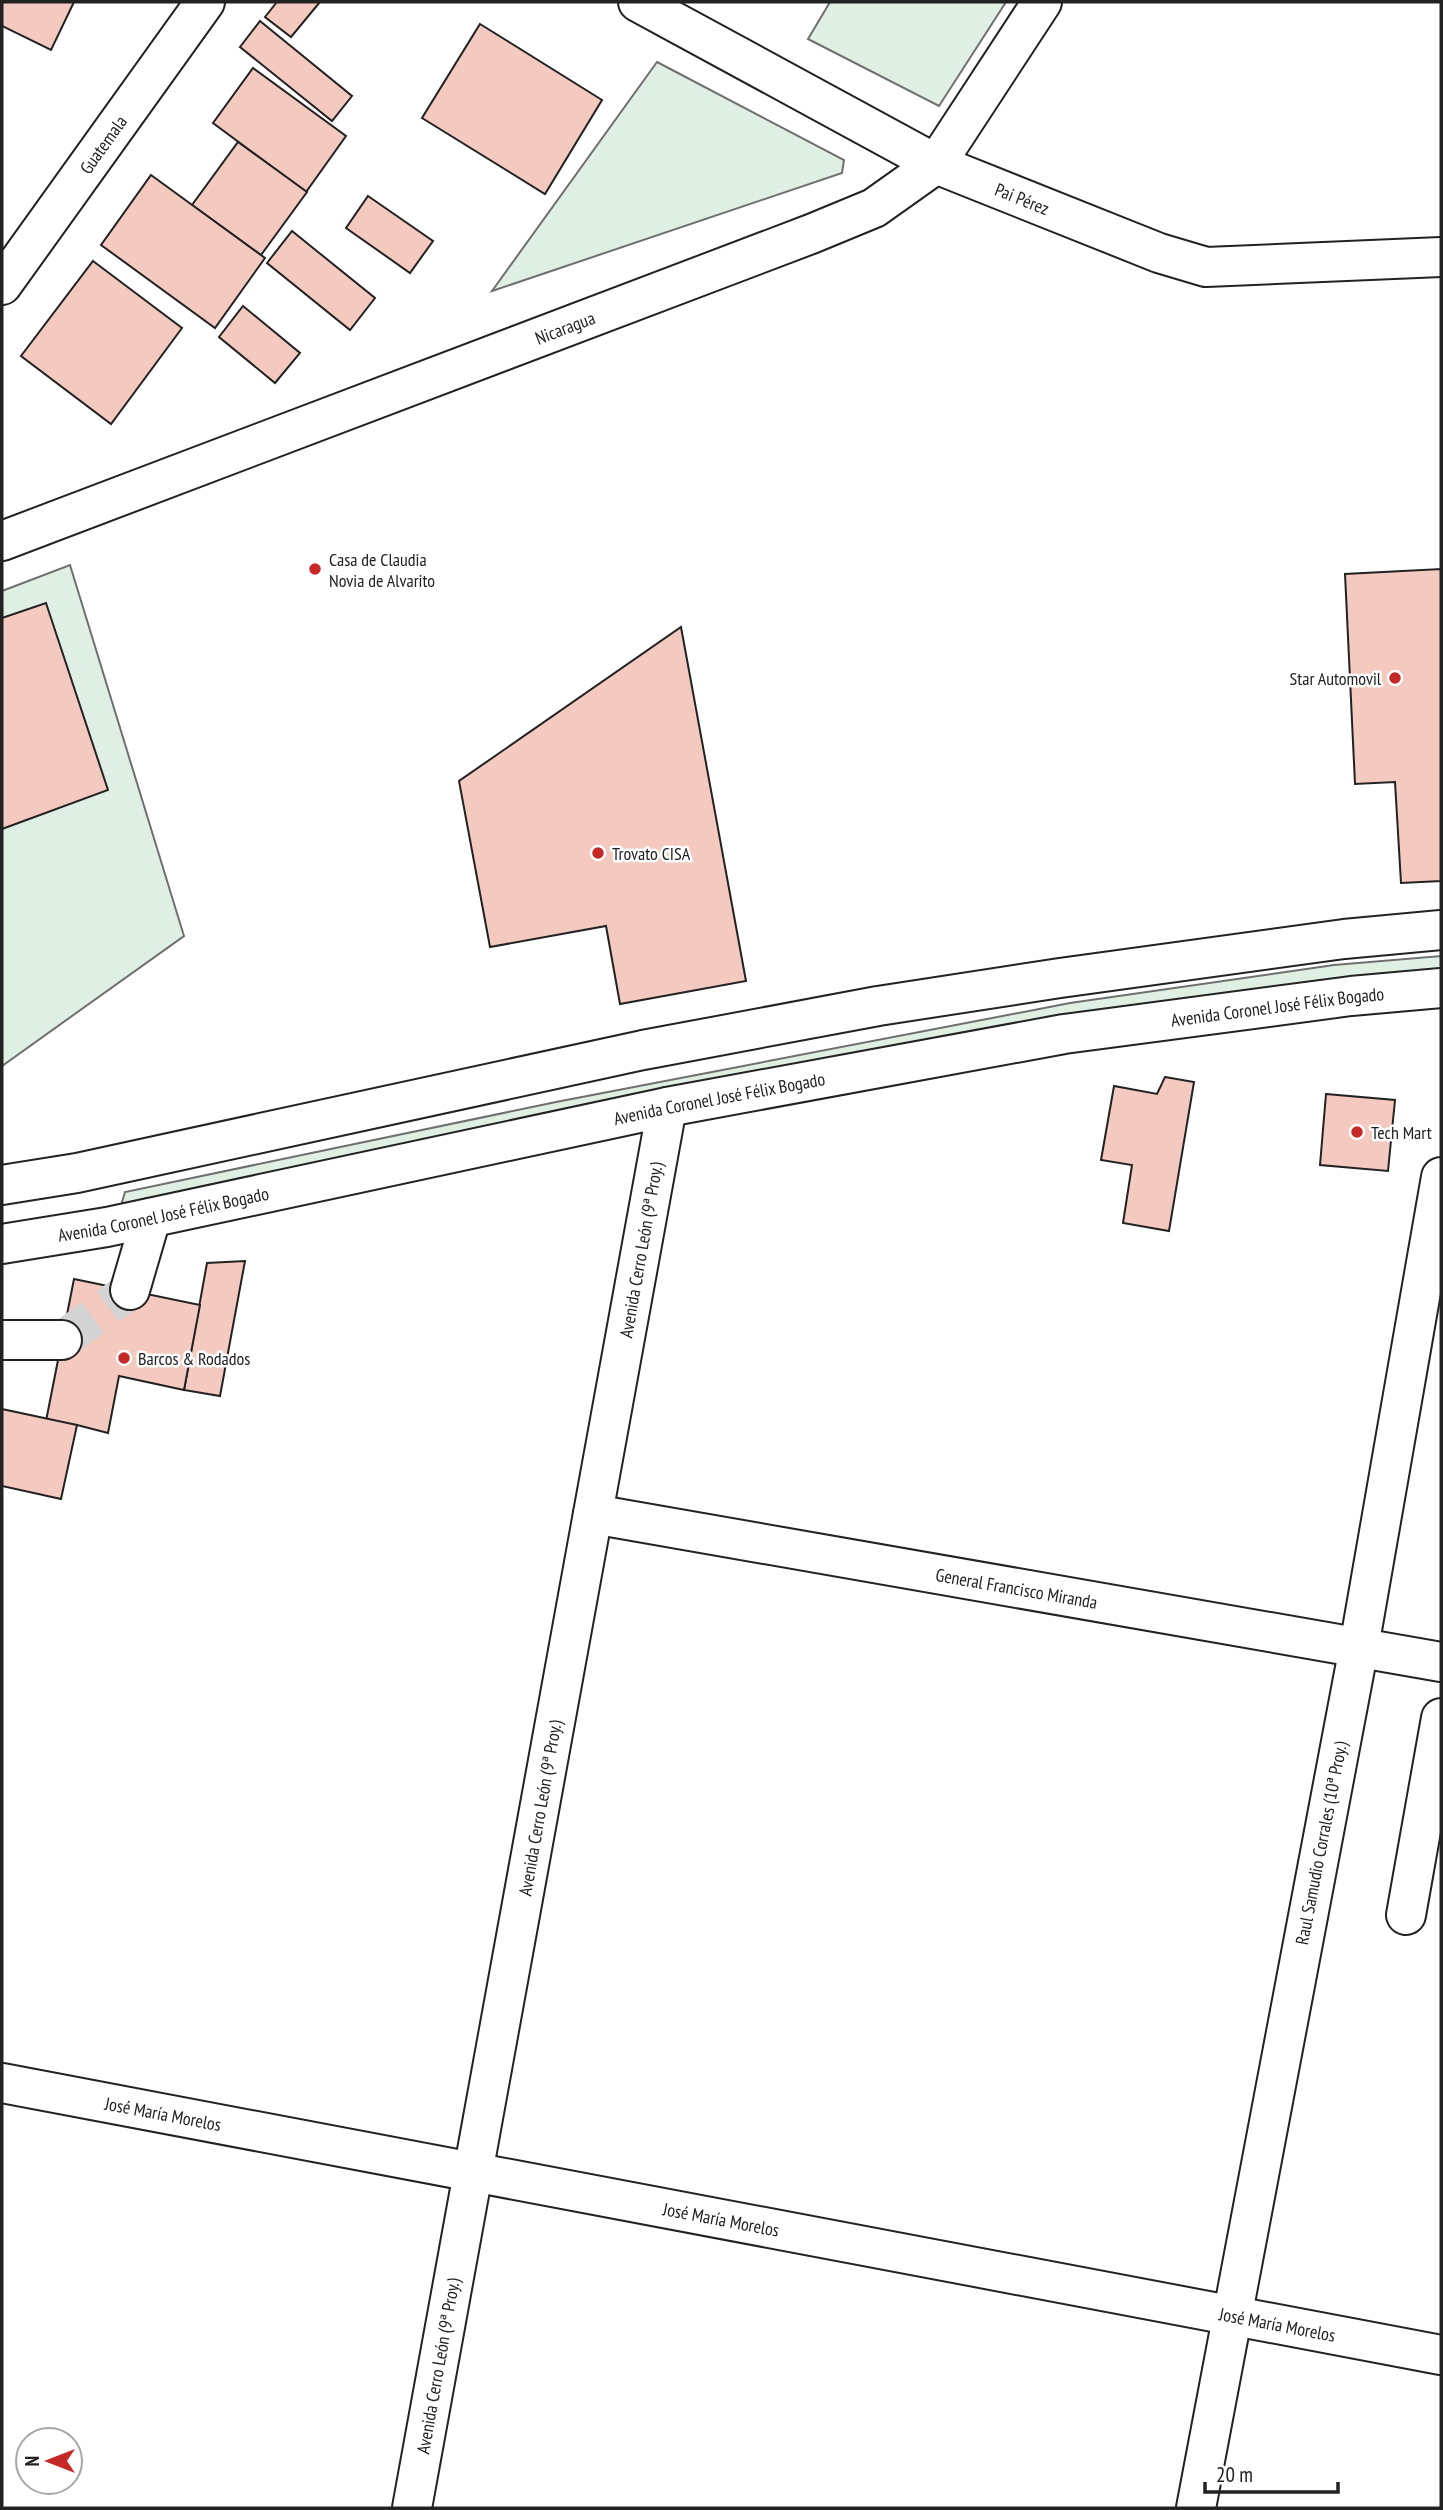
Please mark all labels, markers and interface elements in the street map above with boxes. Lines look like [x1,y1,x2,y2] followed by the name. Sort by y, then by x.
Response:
[74,111,132,178] street label: Guatemala
[992,177,1053,220] street label: Pai Pérez
[532,306,598,349] street label: Nicaragua
[329,548,435,592] place label: Casa de Claudia Novia de Alvarito
[307,561,323,577] marker: Casa de Claudia Novia de Alvarito
[1290,667,1382,690] place label: Star Automovil
[1387,670,1403,686] marker: Star Automovil
[612,842,691,865] place label: Trovato CISA
[590,845,606,861] marker: Trovato CISA
[1169,982,1385,1031] street label: Avenida Coronel José Félix Bogado
[611,1067,827,1130] street label: Avenida Coronel José Félix Bogado
[1371,1121,1432,1144] place label: Tech Mart
[1349,1124,1365,1140] marker: Tech Mart
[614,1159,668,1340] street label: Avenida Cerro León (9ª Proy.)
[56,1181,271,1246] street label: Avenida Coronel José Félix Bogado
[138,1347,250,1370] place label: Barcos & Rodados
[116,1350,132,1366] marker: Barcos & Rodados
[934,1563,1099,1613] street label: General Francisco Miranda
[513,1717,567,1898] street label: Avenida Cerro León (9ª Proy.)
[1290,1739,1352,1947] street label: Raul Samudio Corrales (10ª Proy.)
[102,2091,223,2136] street label: José María Morelos
[660,2197,781,2241] street label: José María Morelos
[411,2275,465,2456] street label: Avenida Cerro León (9ª Proy.)
[1216,2302,1337,2346] street label: José María Morelos
[14,2426,84,2496] north arrow
[1205,2450,1338,2494] scale bar
[20,2456,44,2466] text: N
[1216,2461,1253,2488] text: 20 m

